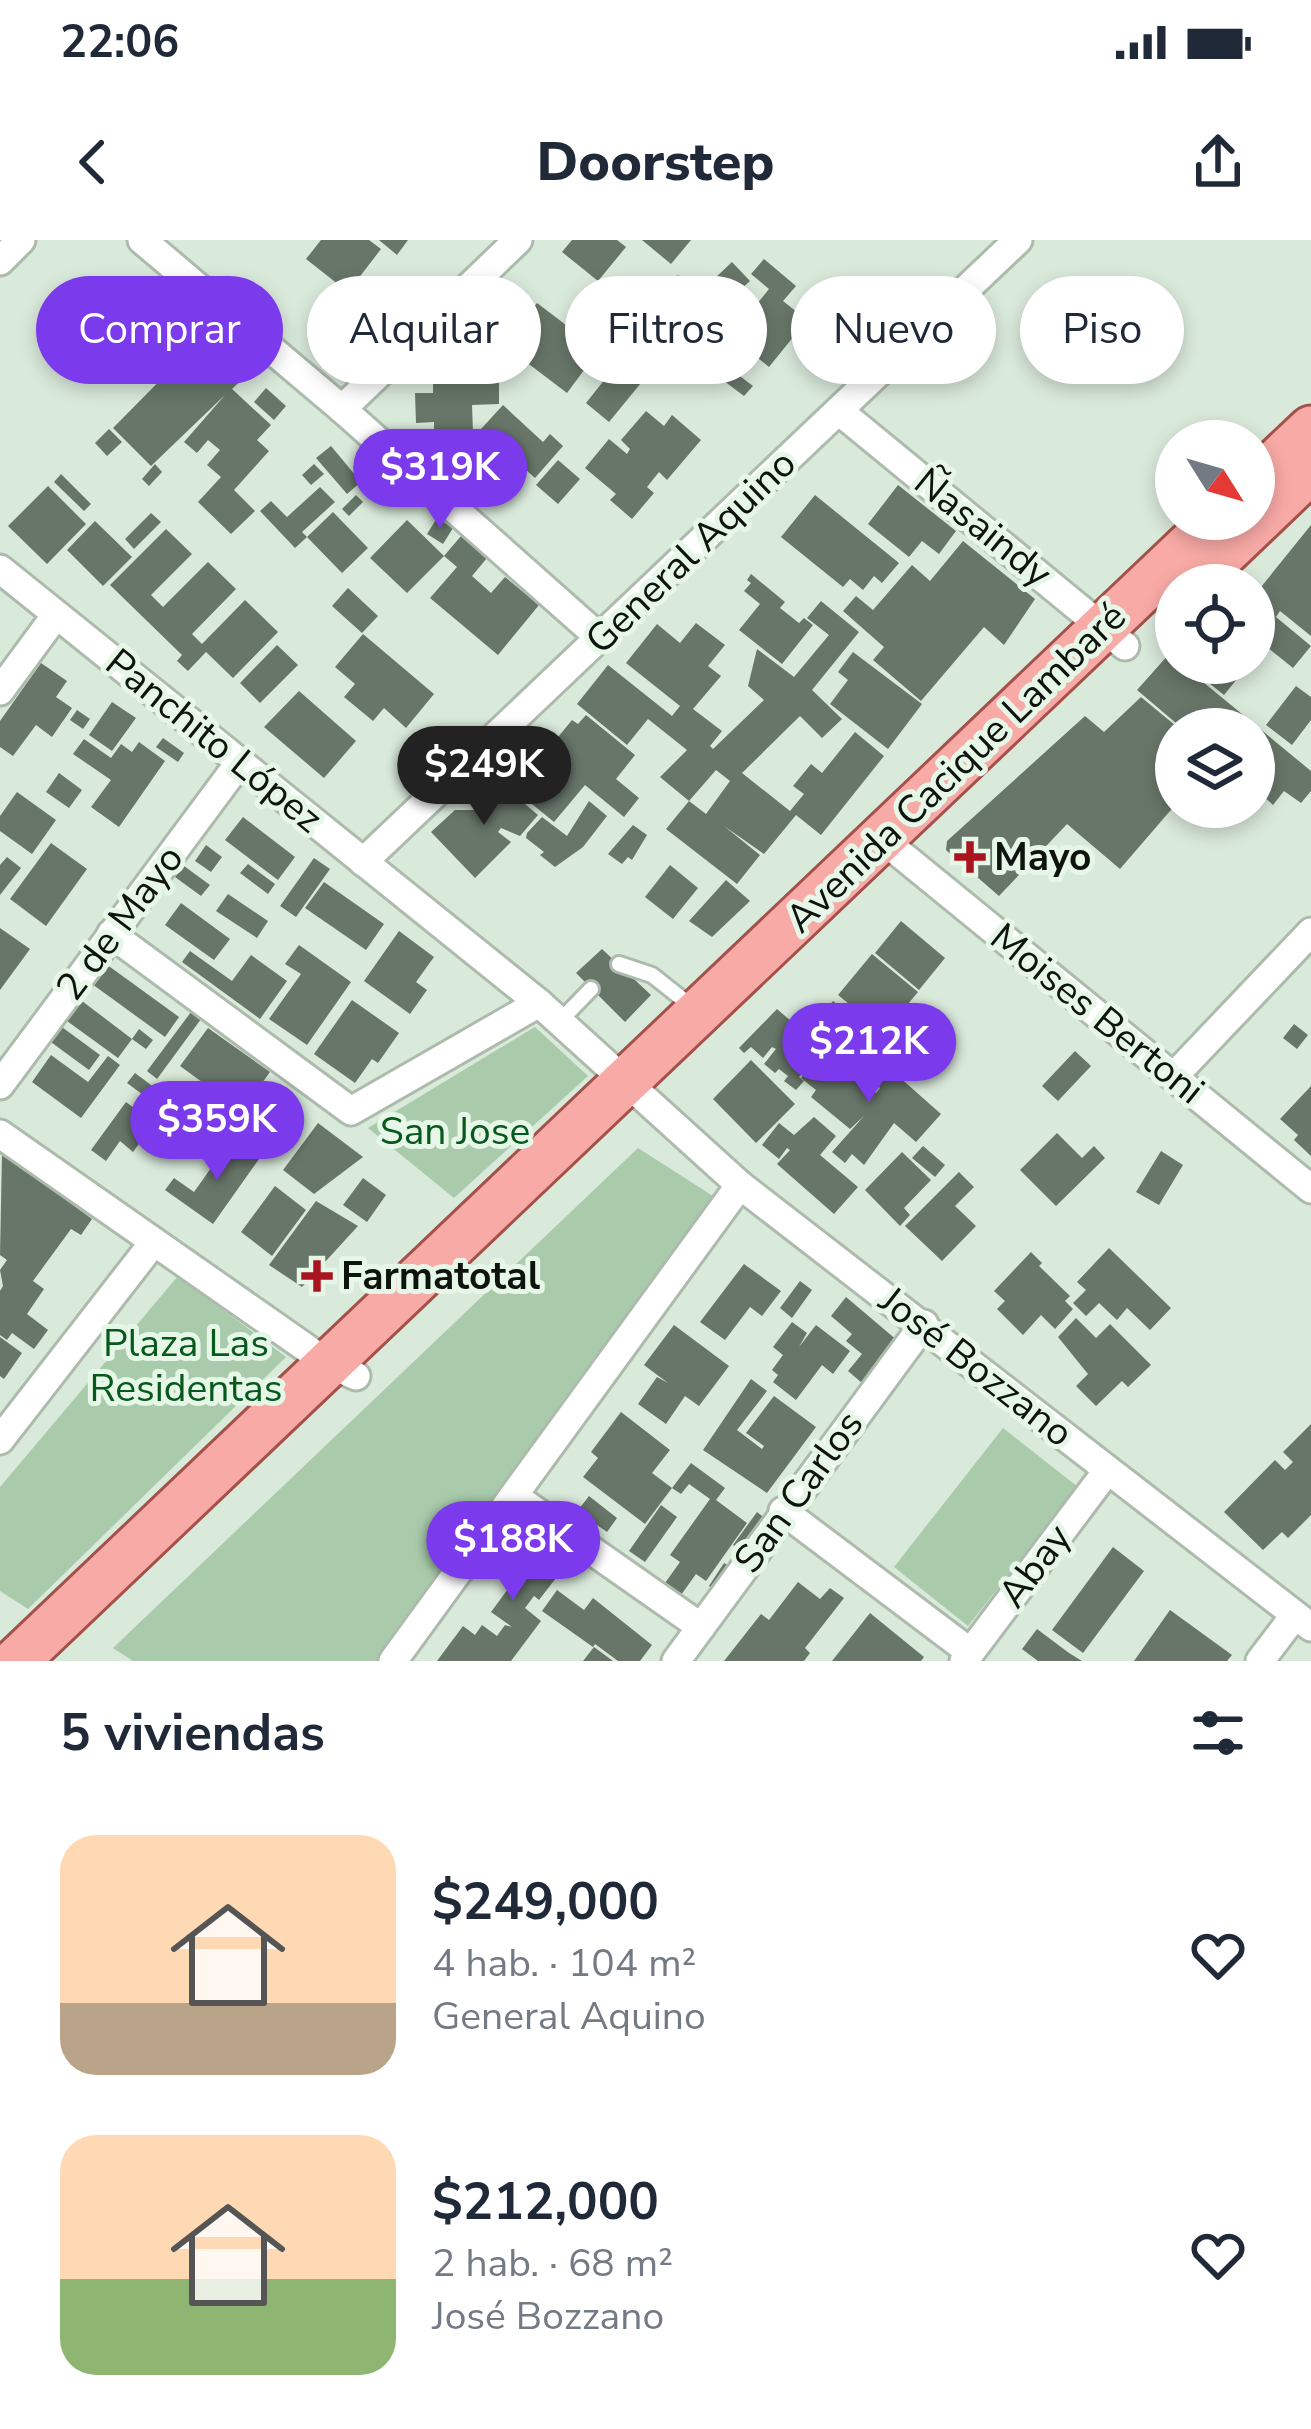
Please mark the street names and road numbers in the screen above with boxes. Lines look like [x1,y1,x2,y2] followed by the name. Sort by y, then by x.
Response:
[574,438,808,666] street label: General Aquino
[903,456,1063,600] street label: Ñasaindy
[774,591,1138,945] street label: Avenida Cacique Lambaré
[94,637,334,845] street label: Panchito López
[44,834,196,1012] street label: 2 de Mayo
[979,911,1215,1117] street label: Moises Bertoni
[867,1274,1084,1459] street label: José Bozzano
[722,1400,876,1584] street label: San Carlos
[986,1513,1084,1619] street label: Abay

